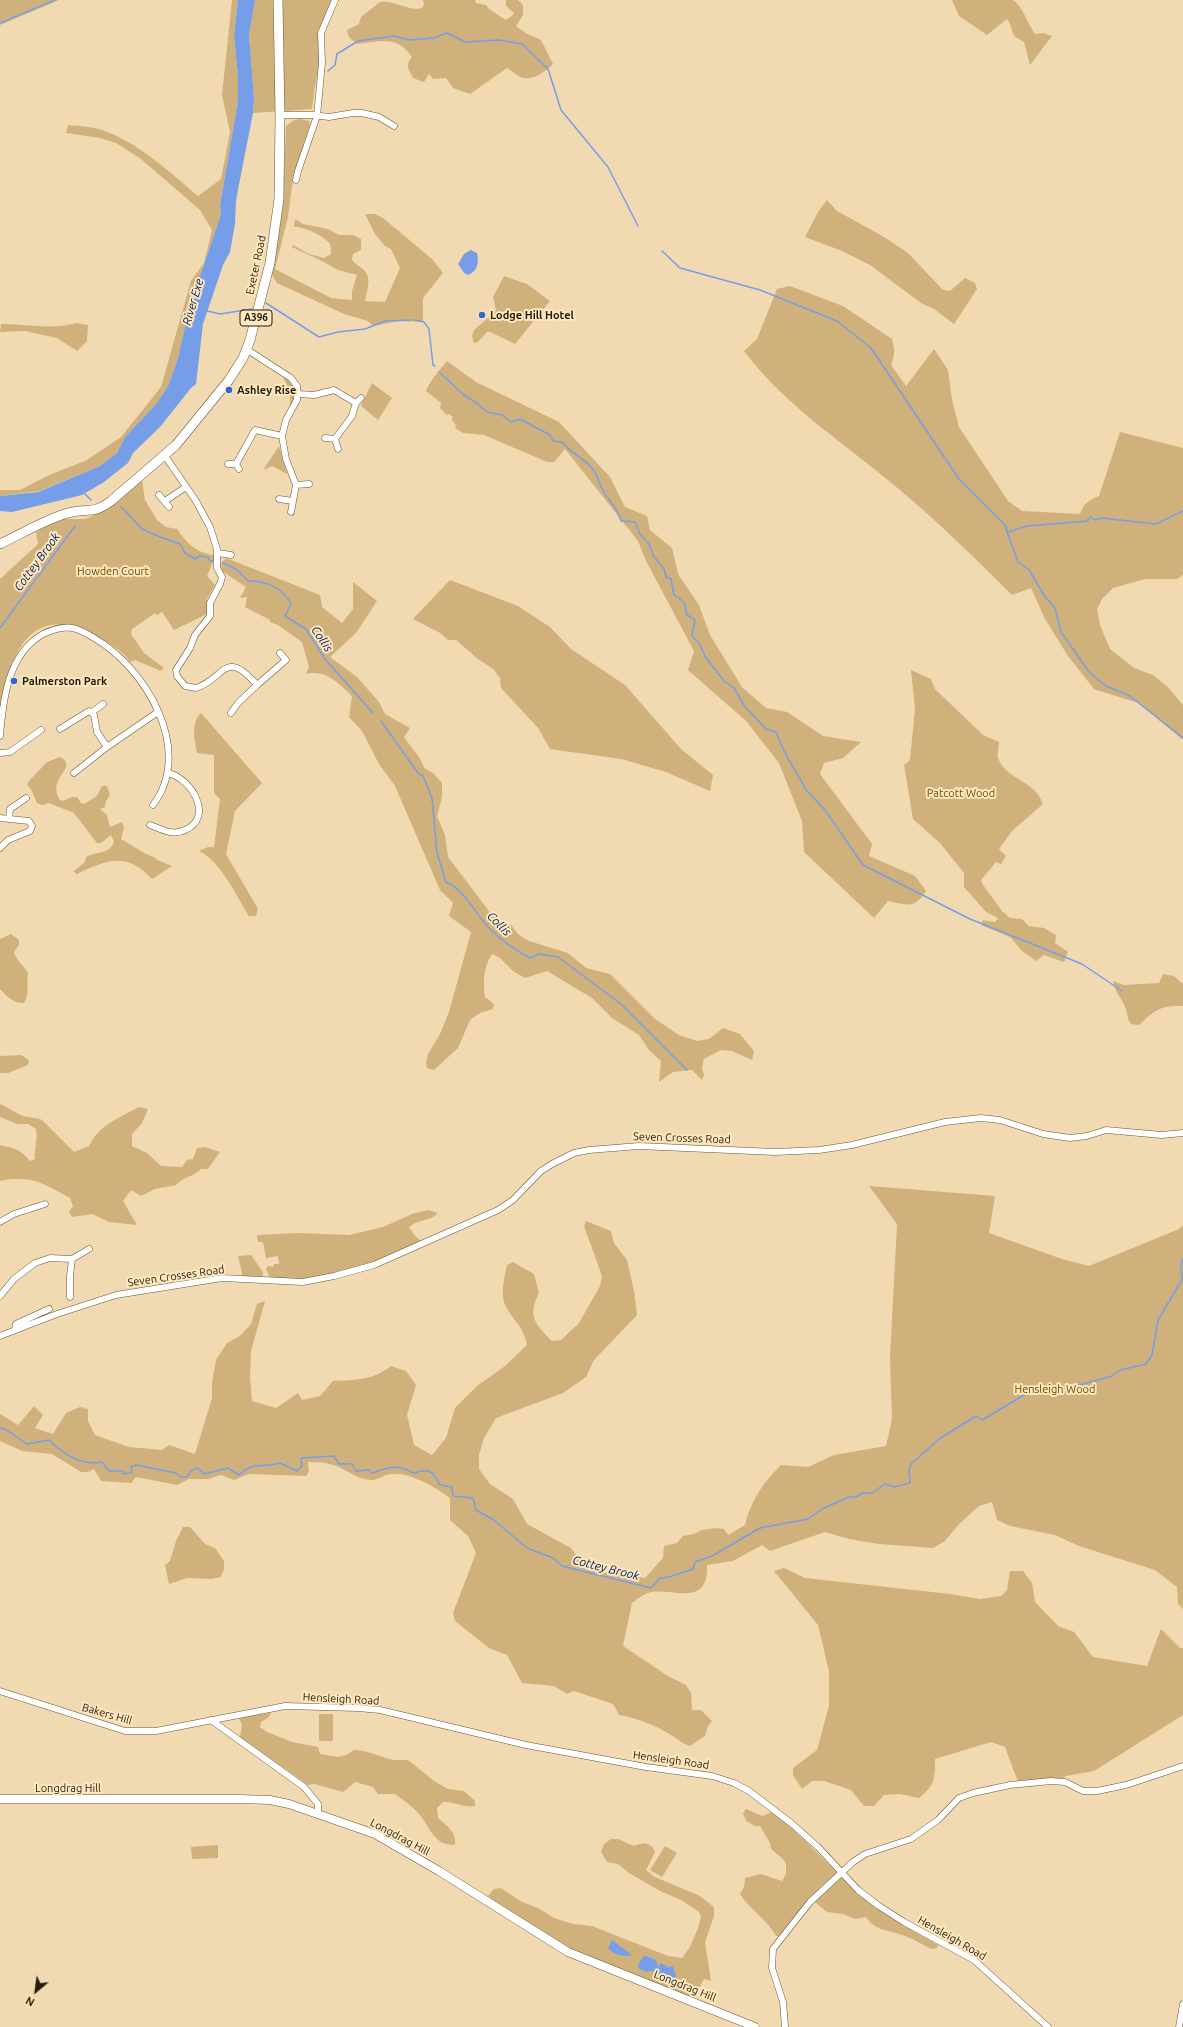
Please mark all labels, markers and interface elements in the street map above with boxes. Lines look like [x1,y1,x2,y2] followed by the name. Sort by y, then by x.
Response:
[243,234,269,296] street label: Exeter Road
[180,277,206,327] water label: River Exe
[490,308,574,322] place label: Lodge Hill Hotel
[240,310,272,326] road number: A396
[477,310,487,320] marker: Lodge Hill Hotel
[237,383,296,397] place label: Ashley Rise
[224,385,234,395] marker: Ashley Rise
[11,530,63,594] water label: Cottey Brook
[77,564,149,578] park label: Howden Court
[308,623,336,655] water label: Collis
[22,674,107,688] place label: Palmerston Park
[9,676,19,686] marker: Palmerston Park
[927,786,995,800] park label: Patcott Wood
[484,909,514,939] water label: Collis
[633,1130,731,1146] street label: Seven Crosses Road
[127,1263,225,1289] street label: Seven Crosses Road
[1015,1382,1095,1396] park label: Hensleigh Wood
[571,1553,641,1583] water label: Cottey Brook
[302,1690,380,1708] street label: Hensleigh Road
[80,1701,134,1727] street label: Bakers Hill
[632,1748,710,1772] street label: Hensleigh Road
[35,1781,101,1795] street label: Longdrag Hill
[368,1816,432,1858] street label: Longdrag Hill
[915,1913,989,1963] street label: Hensleigh Road
[652,1968,718,2004] street label: Longdrag Hill
[16,1971,56,2011] north arrow
[24,1994,37,2009] text: N

